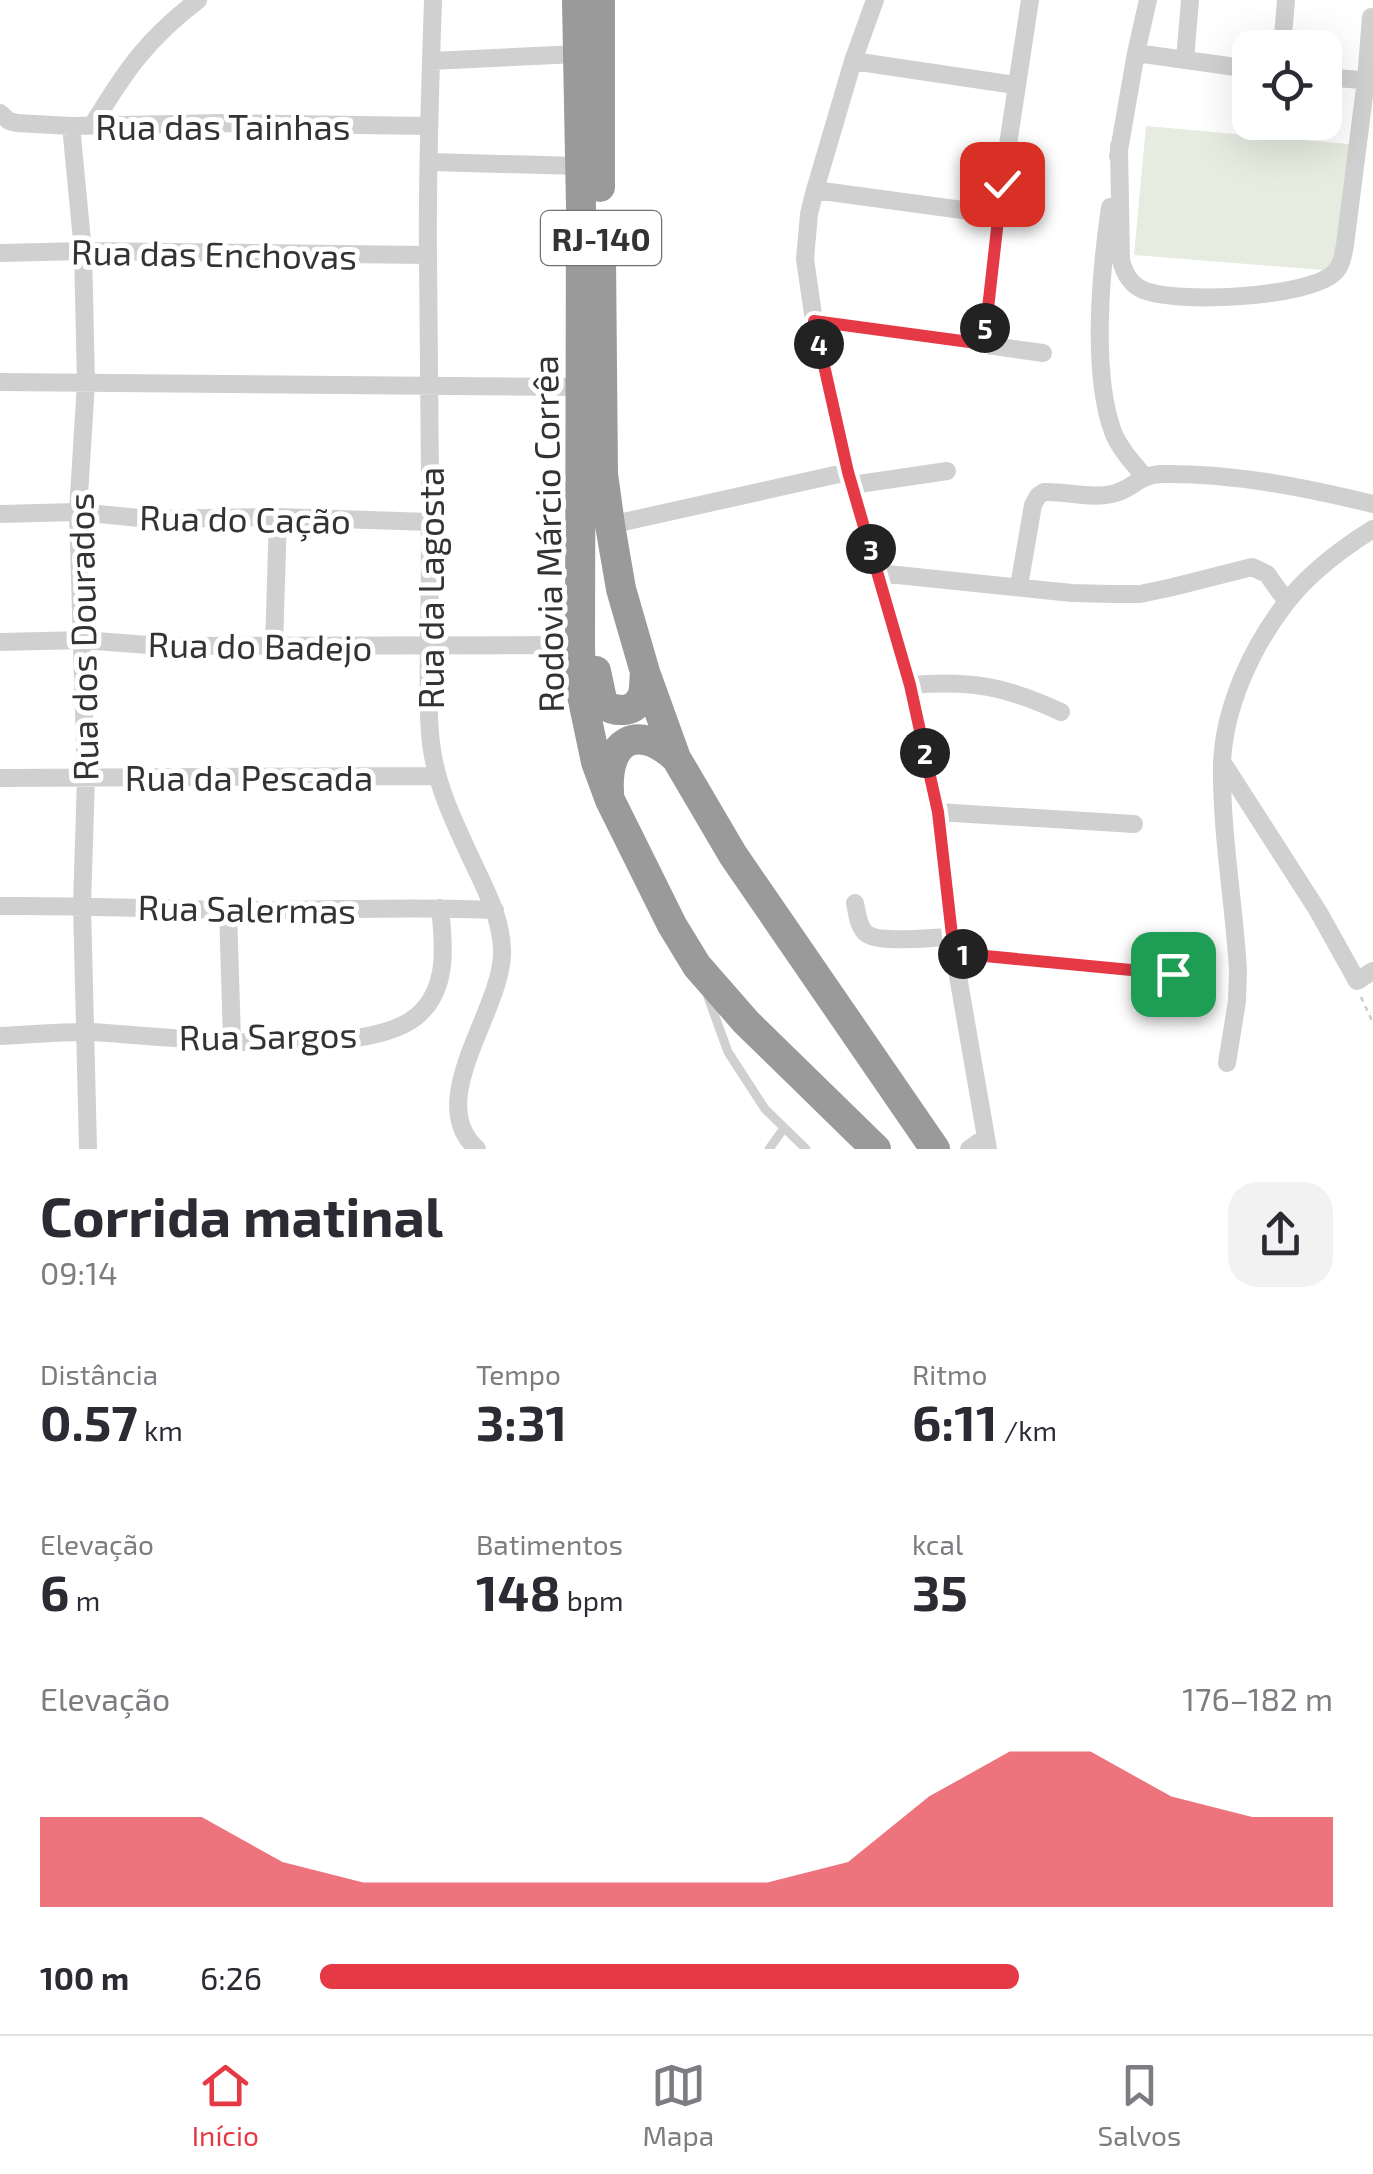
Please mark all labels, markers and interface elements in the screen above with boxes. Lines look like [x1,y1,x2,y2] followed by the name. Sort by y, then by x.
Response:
[1232,30,1342,140] map controls
[1232,30,1342,140] button: locate
[95,105,351,147] street label: Rua das Tainhas
[960,142,1045,227] pin
[975,157,1030,212] icon: check
[541,211,661,265] road number: RJ-140
[71,230,357,276] street label: Rua das Enchovas
[960,303,1010,353] pin: 5
[977,311,993,345] text: 5
[794,319,844,369] pin: 4
[810,327,828,361] text: 4
[523,355,571,713] street label: Rodovia Márcio Corrêa
[409,467,451,709] street label: Rua da Lagosta
[58,493,106,781] street label: Rua dos Dourados
[139,495,351,543] street label: Rua do Cação
[846,524,896,574] pin: 3
[863,532,879,566] text: 3
[147,622,373,668] street label: Rua do Badejo
[900,728,950,778] pin: 2
[917,736,933,770] text: 2
[125,756,373,798] street label: Rua da Pescada
[137,885,357,931] street label: Rua Salermas
[938,929,988,979] pin: 1
[1131,932,1216,1017] pin
[957,937,969,971] text: 1
[1146,947,1201,1002] icon: arrive
[178,1012,358,1058] street label: Rua Sargos
[40,1182,443,1248] text: Corrida matinal
[1228,1182,1333,1287] button: share
[40,1253,118,1291] text: 09:14
[40,1357,158,1391] text: Distância
[476,1357,561,1391] text: Tempo
[912,1357,987,1391] text: Ritmo
[40,1391,138,1451] text: 0.57
[476,1391,567,1451] text: 3:31
[912,1391,998,1451] text: 6:11
[138,1413,183,1447] text: km
[998,1413,1057,1447] text: /km
[40,1527,154,1561] text: Elevação
[476,1527,623,1561] text: Batimentos
[912,1527,963,1561] text: kcal
[40,1561,70,1621] text: 6
[476,1561,561,1621] text: 148
[912,1561,968,1621] text: 35
[70,1583,100,1617] text: m
[561,1583,624,1617] text: bpm
[40,1679,170,1717] text: Elevação
[1182,1679,1333,1717] text: 176–182 m
[40,1958,129,1996] text: 100 m
[200,1958,262,1996] text: 6:26
[192,2058,259,2152] tab: Início
[642,2058,714,2152] tab: Mapa
[1098,2058,1181,2152] tab: Salvos

